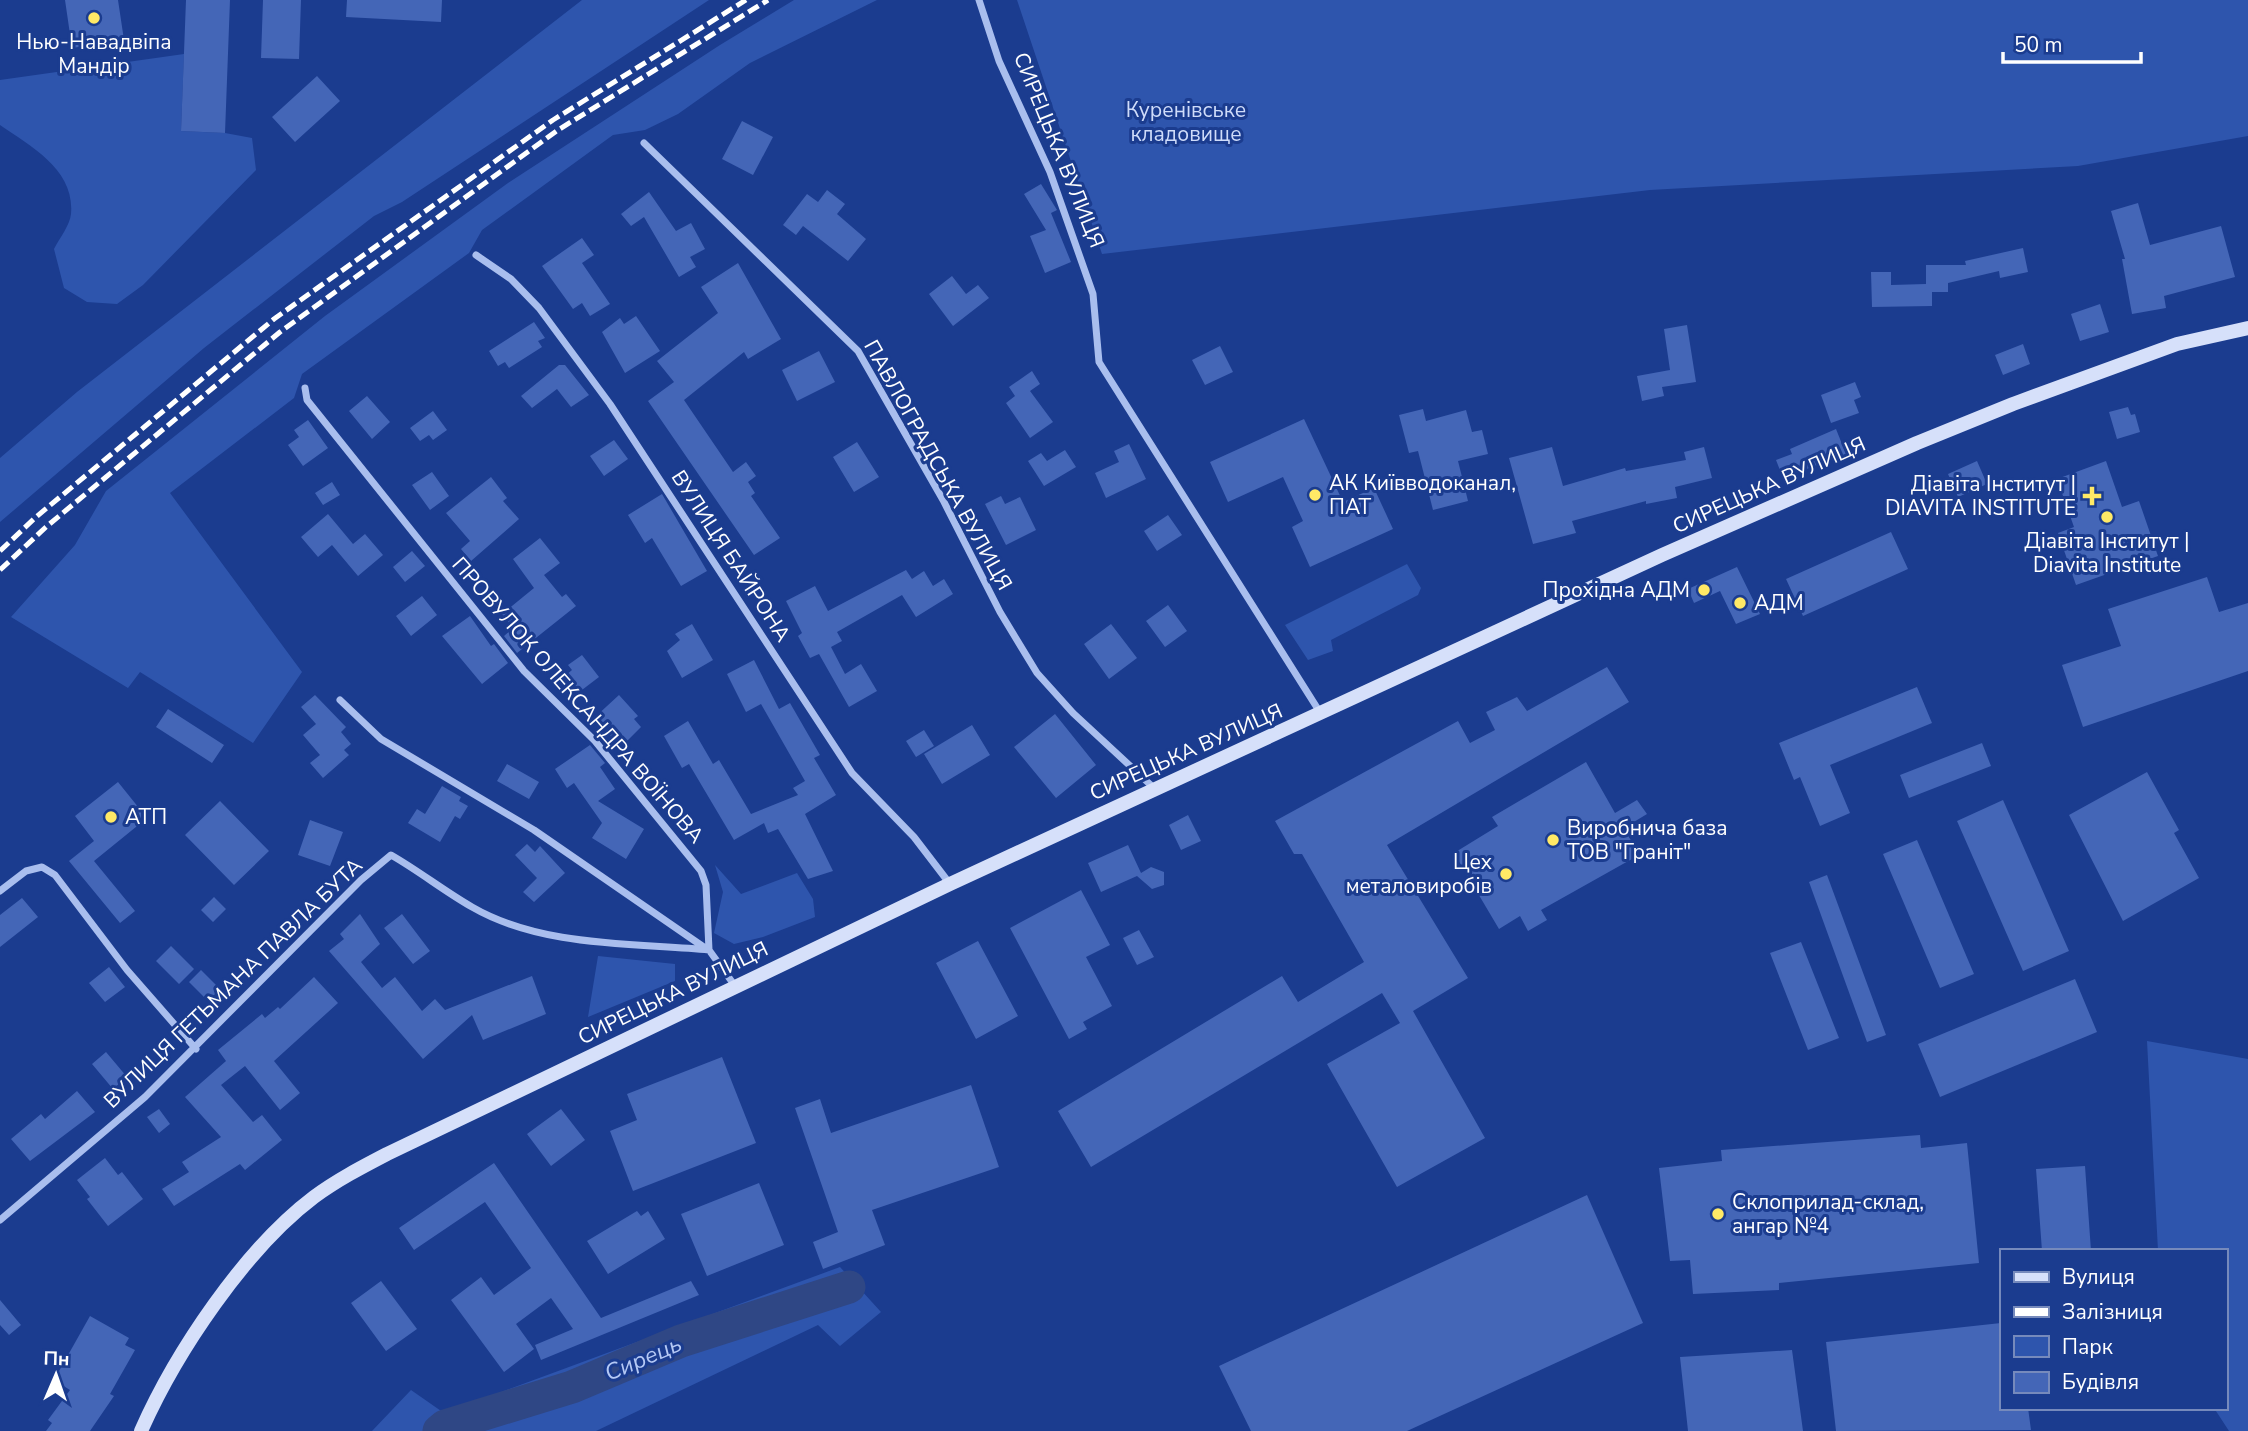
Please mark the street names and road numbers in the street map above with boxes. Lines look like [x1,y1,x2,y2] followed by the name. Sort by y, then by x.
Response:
[1007,48,1111,252] street label: СИРЕЦЬКА ВУЛИЦЯ
[857,335,1019,595] street label: ПАВЛОГРАДСЬКА ВУЛИЦЯ
[1668,430,1870,540] street label: СИРЕЦЬКА ВУЛИЦЯ
[665,465,797,647] street label: ВУЛИЦЯ БАЙРОНА
[446,551,710,849] street label: ПРОВУЛОК ОЛЕКСАНДРА ВОЇНОВА
[1085,697,1287,807] street label: СИРЕЦЬКА ВУЛИЦЯ
[98,852,368,1114] street label: ВУЛИЦЯ ГЕТЬМАНА ПАВЛА БУТА
[573,935,773,1051] street label: СИРЕЦЬКА ВУЛИЦЯ

